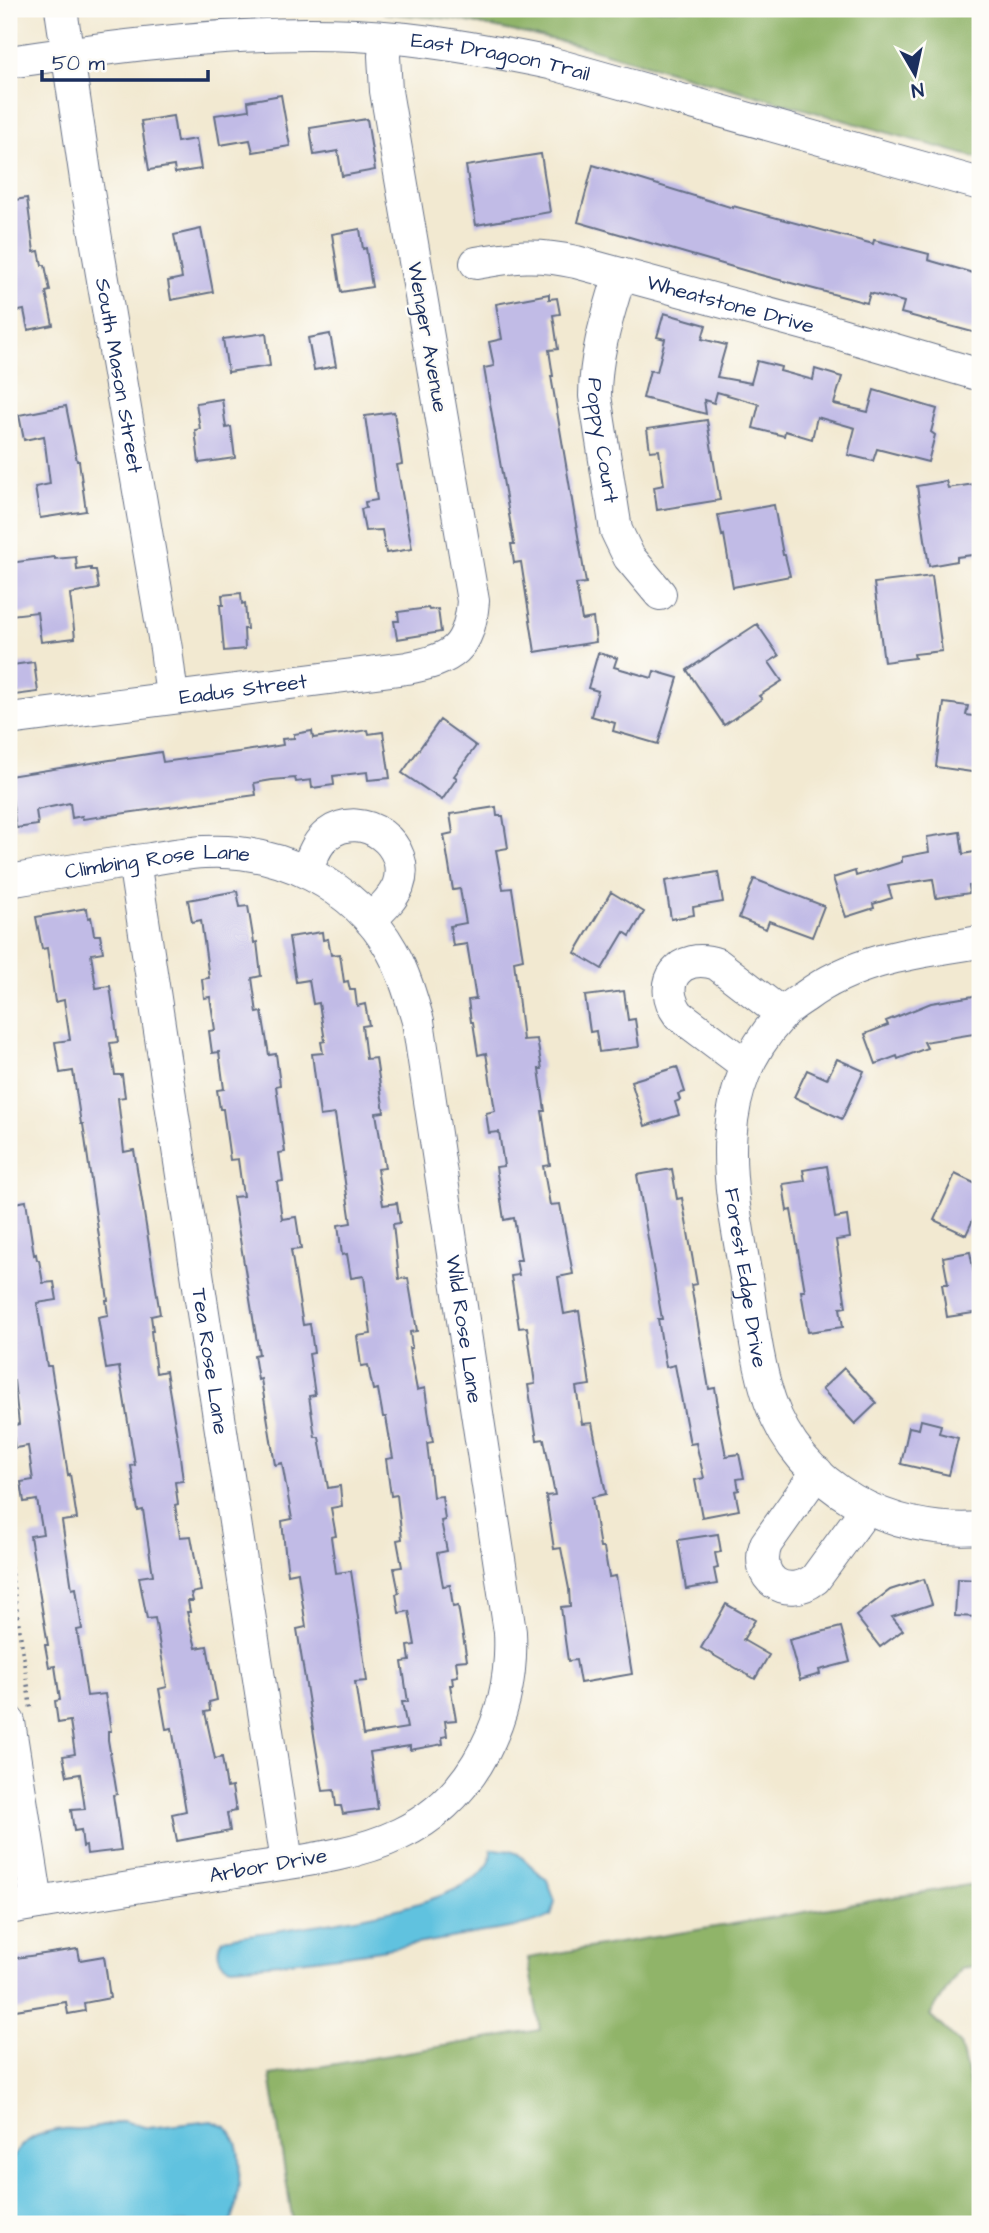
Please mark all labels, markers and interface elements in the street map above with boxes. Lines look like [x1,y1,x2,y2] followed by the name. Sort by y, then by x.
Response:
[410,26,593,89] street label: East Dragoon Trail
[42,38,208,82] scale bar
[880,38,950,108] north arrow
[52,49,106,78] text: 50 m
[909,75,925,104] text: N
[398,260,455,415] street label: Wenger Avenue
[643,268,817,341] street label: Wheatstone Drive
[88,276,150,476] street label: South Mason Street
[579,377,626,506] street label: Poppy Court
[178,667,309,712] street label: Eadus Street
[63,838,252,886] street label: Climbing Rose Lane
[717,1186,774,1370] street label: Forest Edge Drive
[438,1253,489,1405] street label: Wild Rose Lane
[184,1286,235,1437] street label: Tea Rose Lane
[207,1841,329,1890] street label: Arbor Drive

